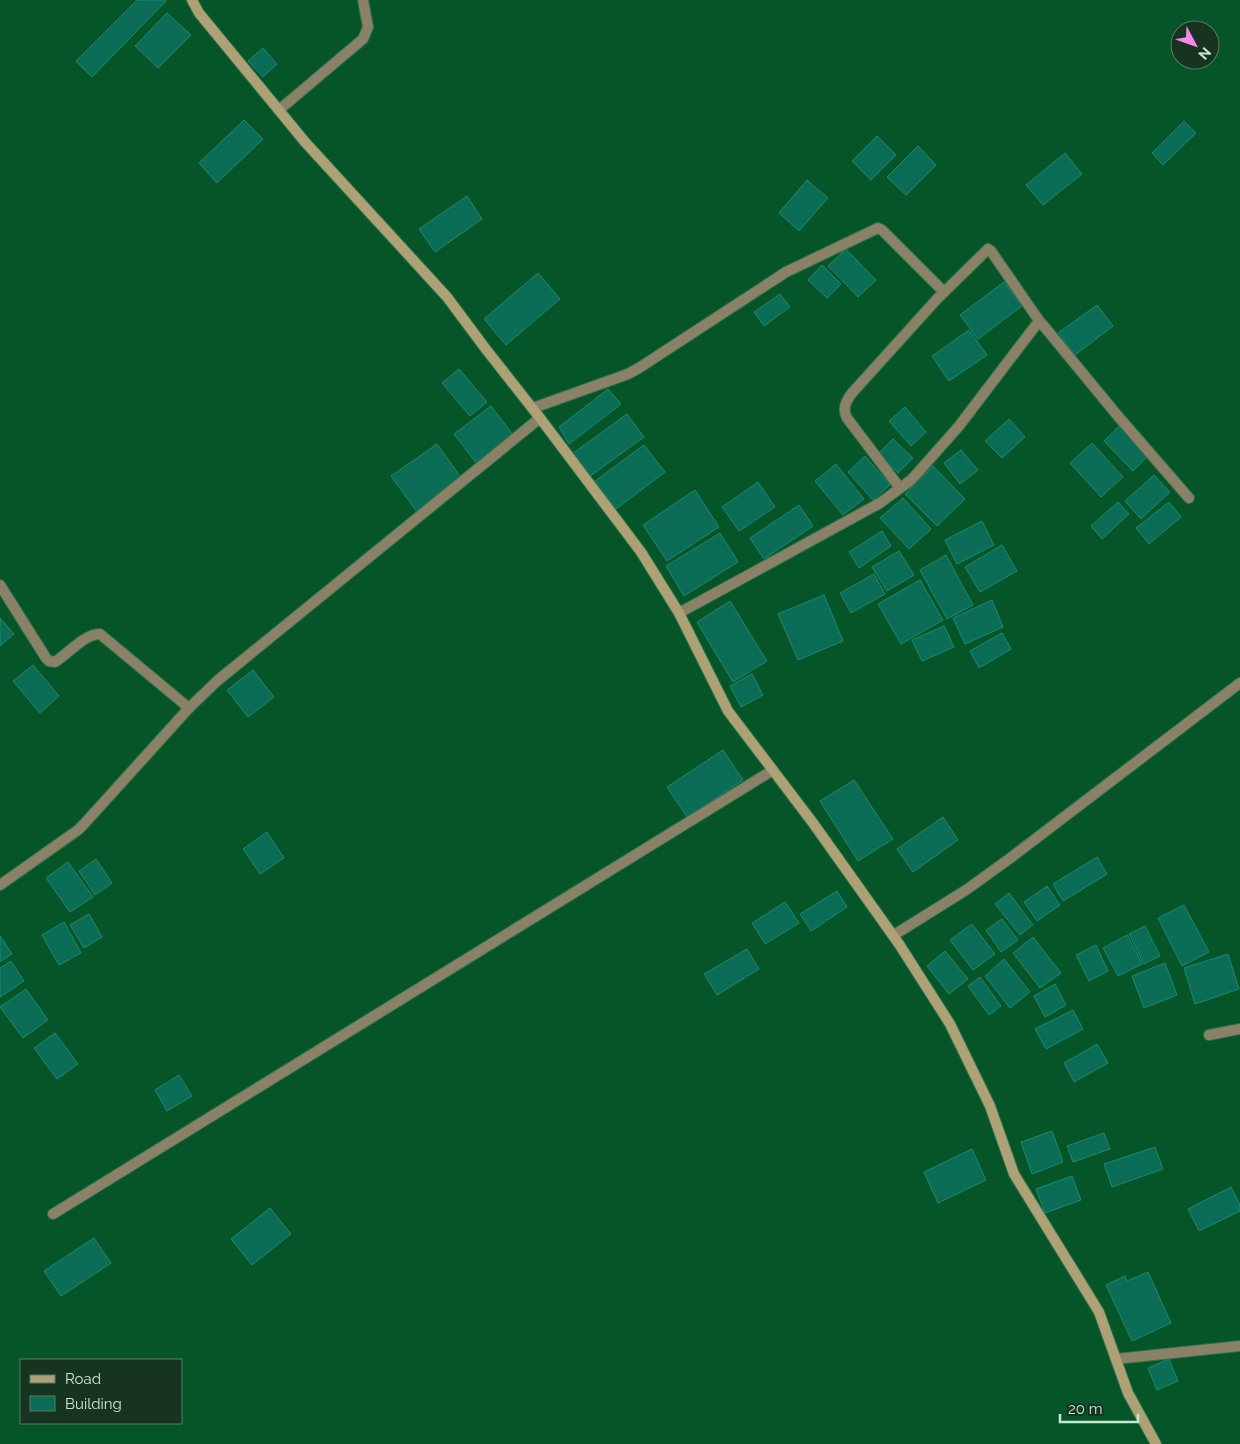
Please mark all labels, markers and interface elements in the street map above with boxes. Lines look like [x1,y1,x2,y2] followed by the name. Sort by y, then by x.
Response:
[1170,20,1220,70] north arrow
[1195,44,1214,63] text: N
[20,1359,182,1424] legend
[65,1370,101,1388] text: Road
[1060,1392,1138,1424] scale bar
[65,1395,122,1413] text: Building
[1068,1400,1103,1418] text: 20 m

